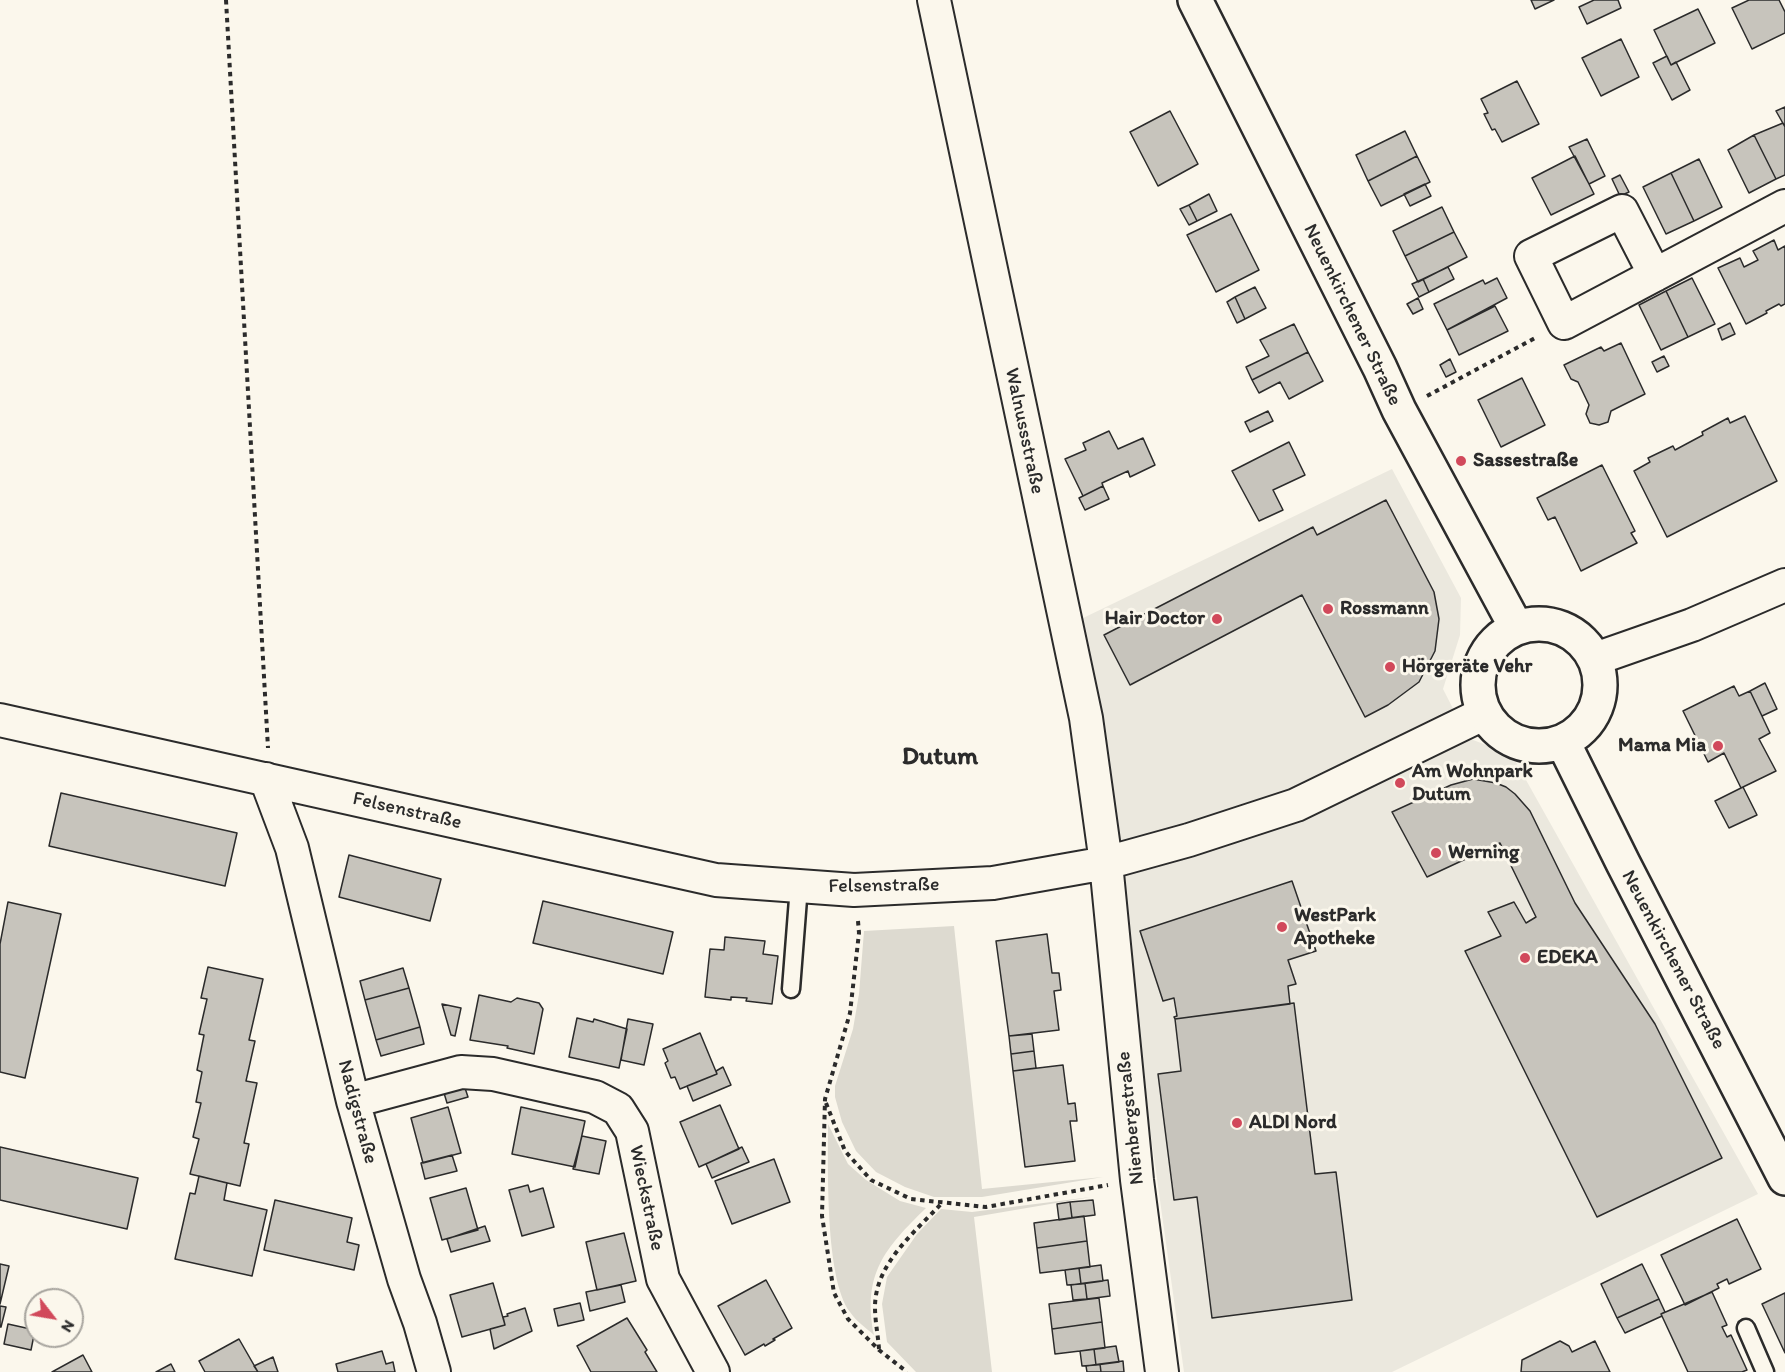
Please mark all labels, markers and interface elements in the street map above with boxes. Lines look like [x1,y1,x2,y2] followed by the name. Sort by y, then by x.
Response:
[1298,220,1406,410] street label: Neuenkirchener Straße
[999,366,1049,496] street label: Walnussstraße
[1473,449,1578,473] place label: Sassestraße
[1454,454,1468,468] marker: Sassestraße
[1340,597,1429,621] place label: Rossmann
[1321,602,1335,616] marker: Rossmann
[1105,607,1205,631] place label: Hair Doctor
[1210,612,1224,626] marker: Hair Doctor
[1402,655,1532,679] place label: Hörgeräte Vehr
[1383,660,1397,674] marker: Hörgeräte Vehr
[1618,734,1706,758] place label: Mama Mia
[1711,739,1725,753] marker: Mama Mia
[902,741,978,773] district label: Dutum
[1412,760,1533,807] place label: Am Wohnpark Dutum
[1393,776,1407,790] marker: Am Wohnpark Dutum
[350,787,464,835] street label: Felsenstraße
[1448,841,1519,865] place label: Werning
[1429,846,1443,860] marker: Werning
[1616,866,1730,1054] street label: Neuenkirchener Straße
[828,873,940,899] street label: Felsenstraße
[1294,904,1376,951] place label: WestPark Apotheke
[1275,920,1289,934] marker: WestPark Apotheke
[1537,946,1598,970] place label: EDEKA
[1518,951,1532,965] marker: EDEKA
[1112,1050,1150,1186] street label: Nienbergstraße
[332,1057,382,1167] street label: Nadigstraße
[1249,1111,1337,1135] place label: ALDI Nord
[1230,1116,1244,1130] marker: ALDI Nord
[623,1143,669,1253] street label: Wieckstraße
[24,1288,84,1348] north arrow
[57,1317,79,1336] text: N

